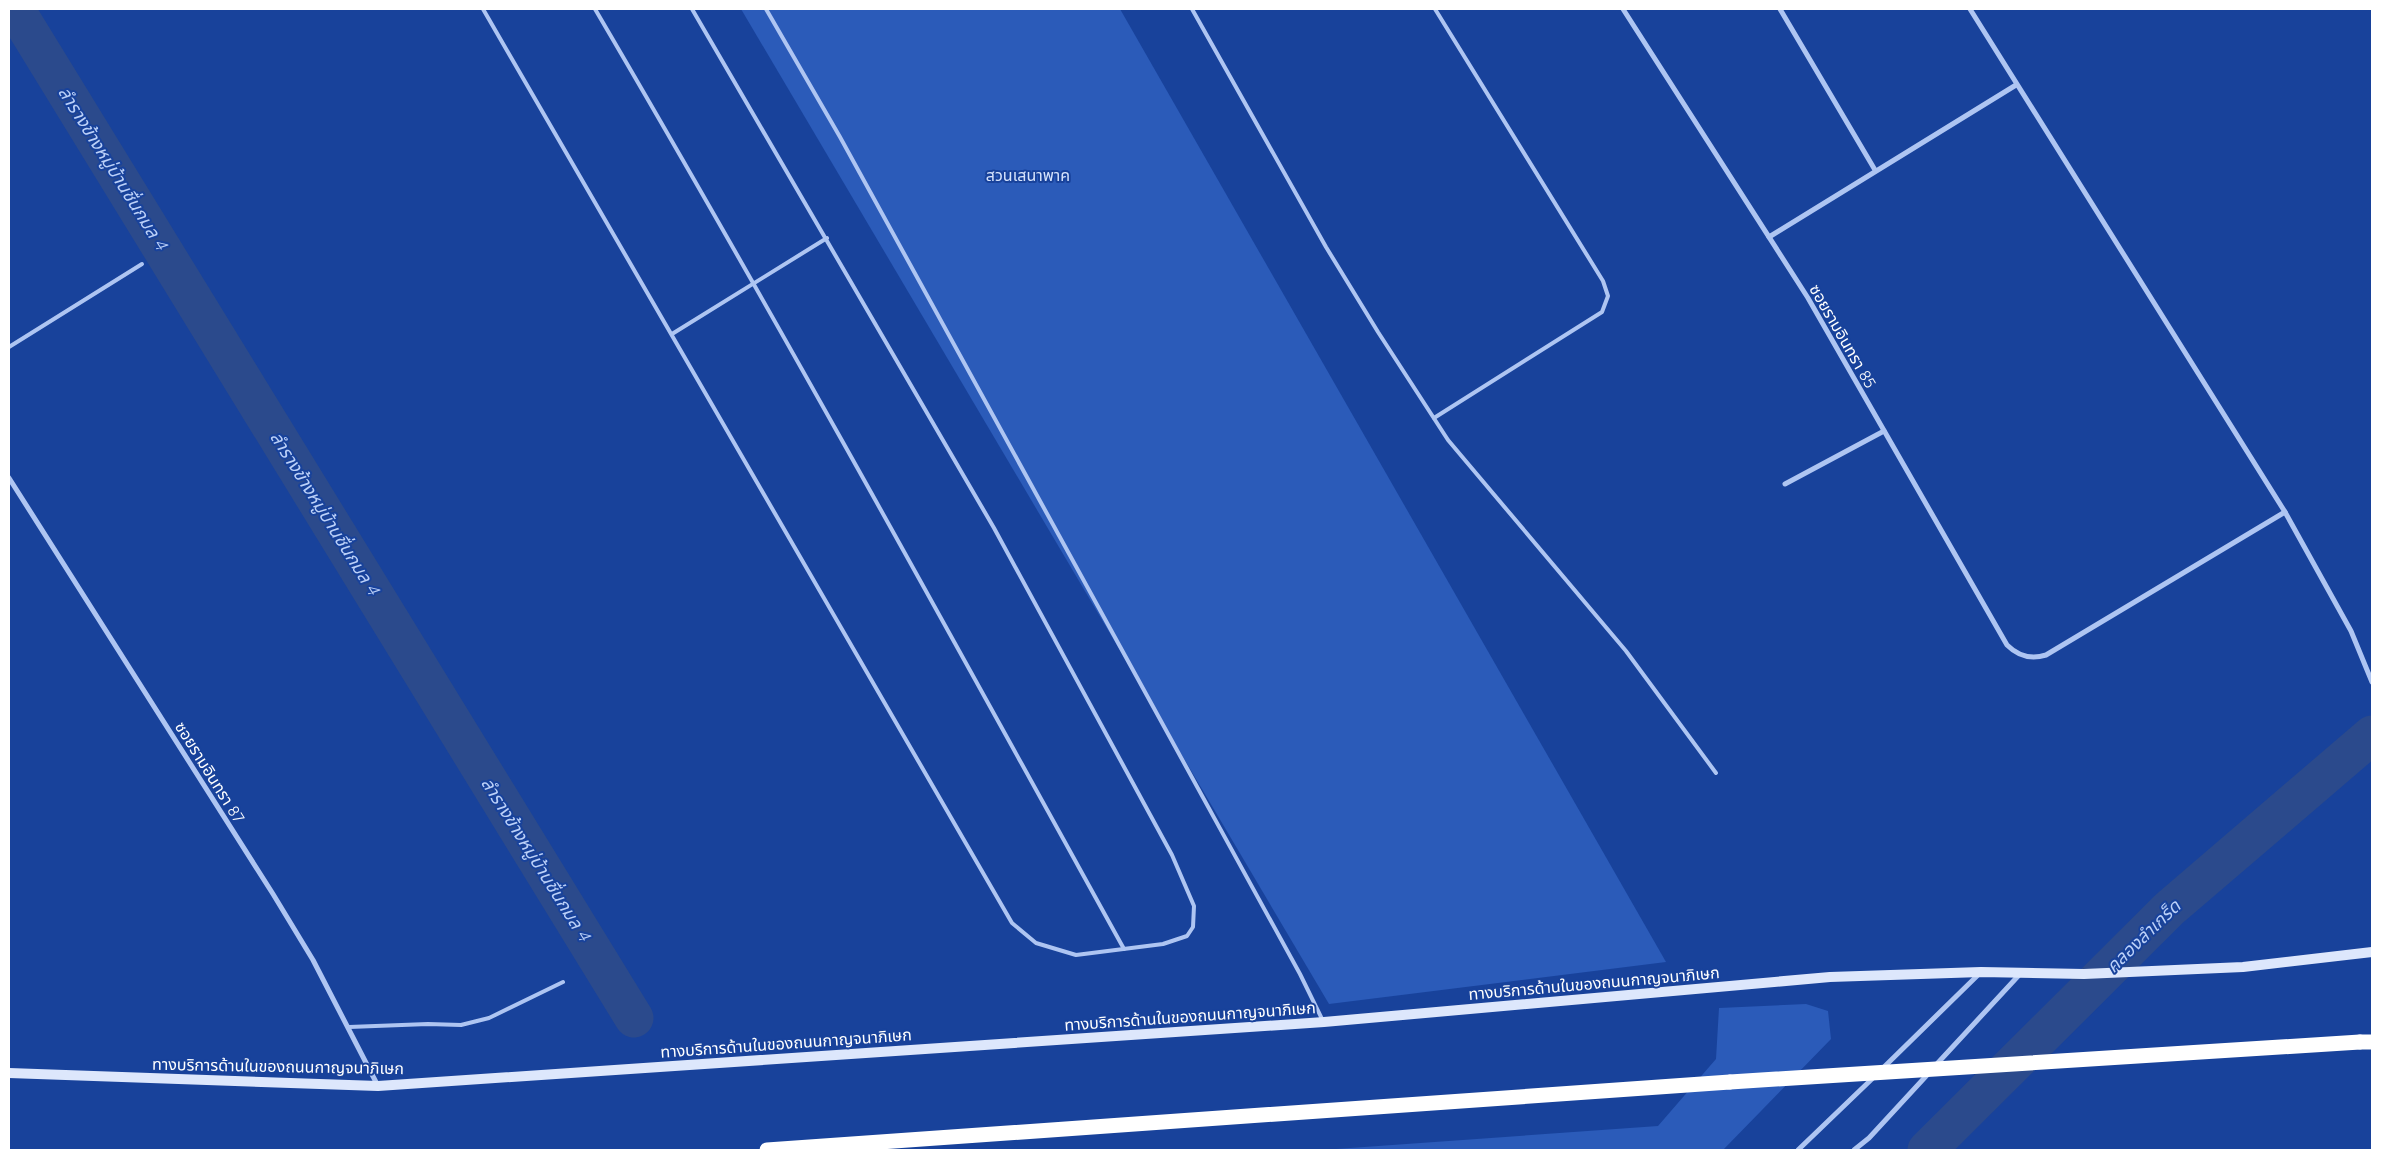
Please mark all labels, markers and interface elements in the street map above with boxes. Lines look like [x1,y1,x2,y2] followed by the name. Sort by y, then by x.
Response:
[53,81,174,255] water label: ลำรางข้างหมู่บ้านชื่นกมล 4
[986,165,1070,185] park label: สวนเสนาพาค
[1805,281,1881,391] street label: ซอยรามอินทรา 85
[265,426,386,600] water label: ลำรางข้างหมู่บ้านชื่นกมล 4
[171,718,249,826] street label: ซอยรามอินทรา 87
[476,772,597,946] water label: ลำรางข้างหมู่บ้านชื่นกมล 4
[2101,894,2186,977] water label: คลองลำเกร็ด
[1468,962,1720,1004] street label: ทางบริการด้านในของถนนกาญจนาภิเษก
[1064,997,1316,1035] street label: ทางบริการด้านในของถนนกาญจนาภิเษก
[660,1024,912,1062] street label: ทางบริการด้านในของถนนกาญจนาภิเษก
[152,1054,404,1078] street label: ทางบริการด้านในของถนนกาญจนาภิเษก

